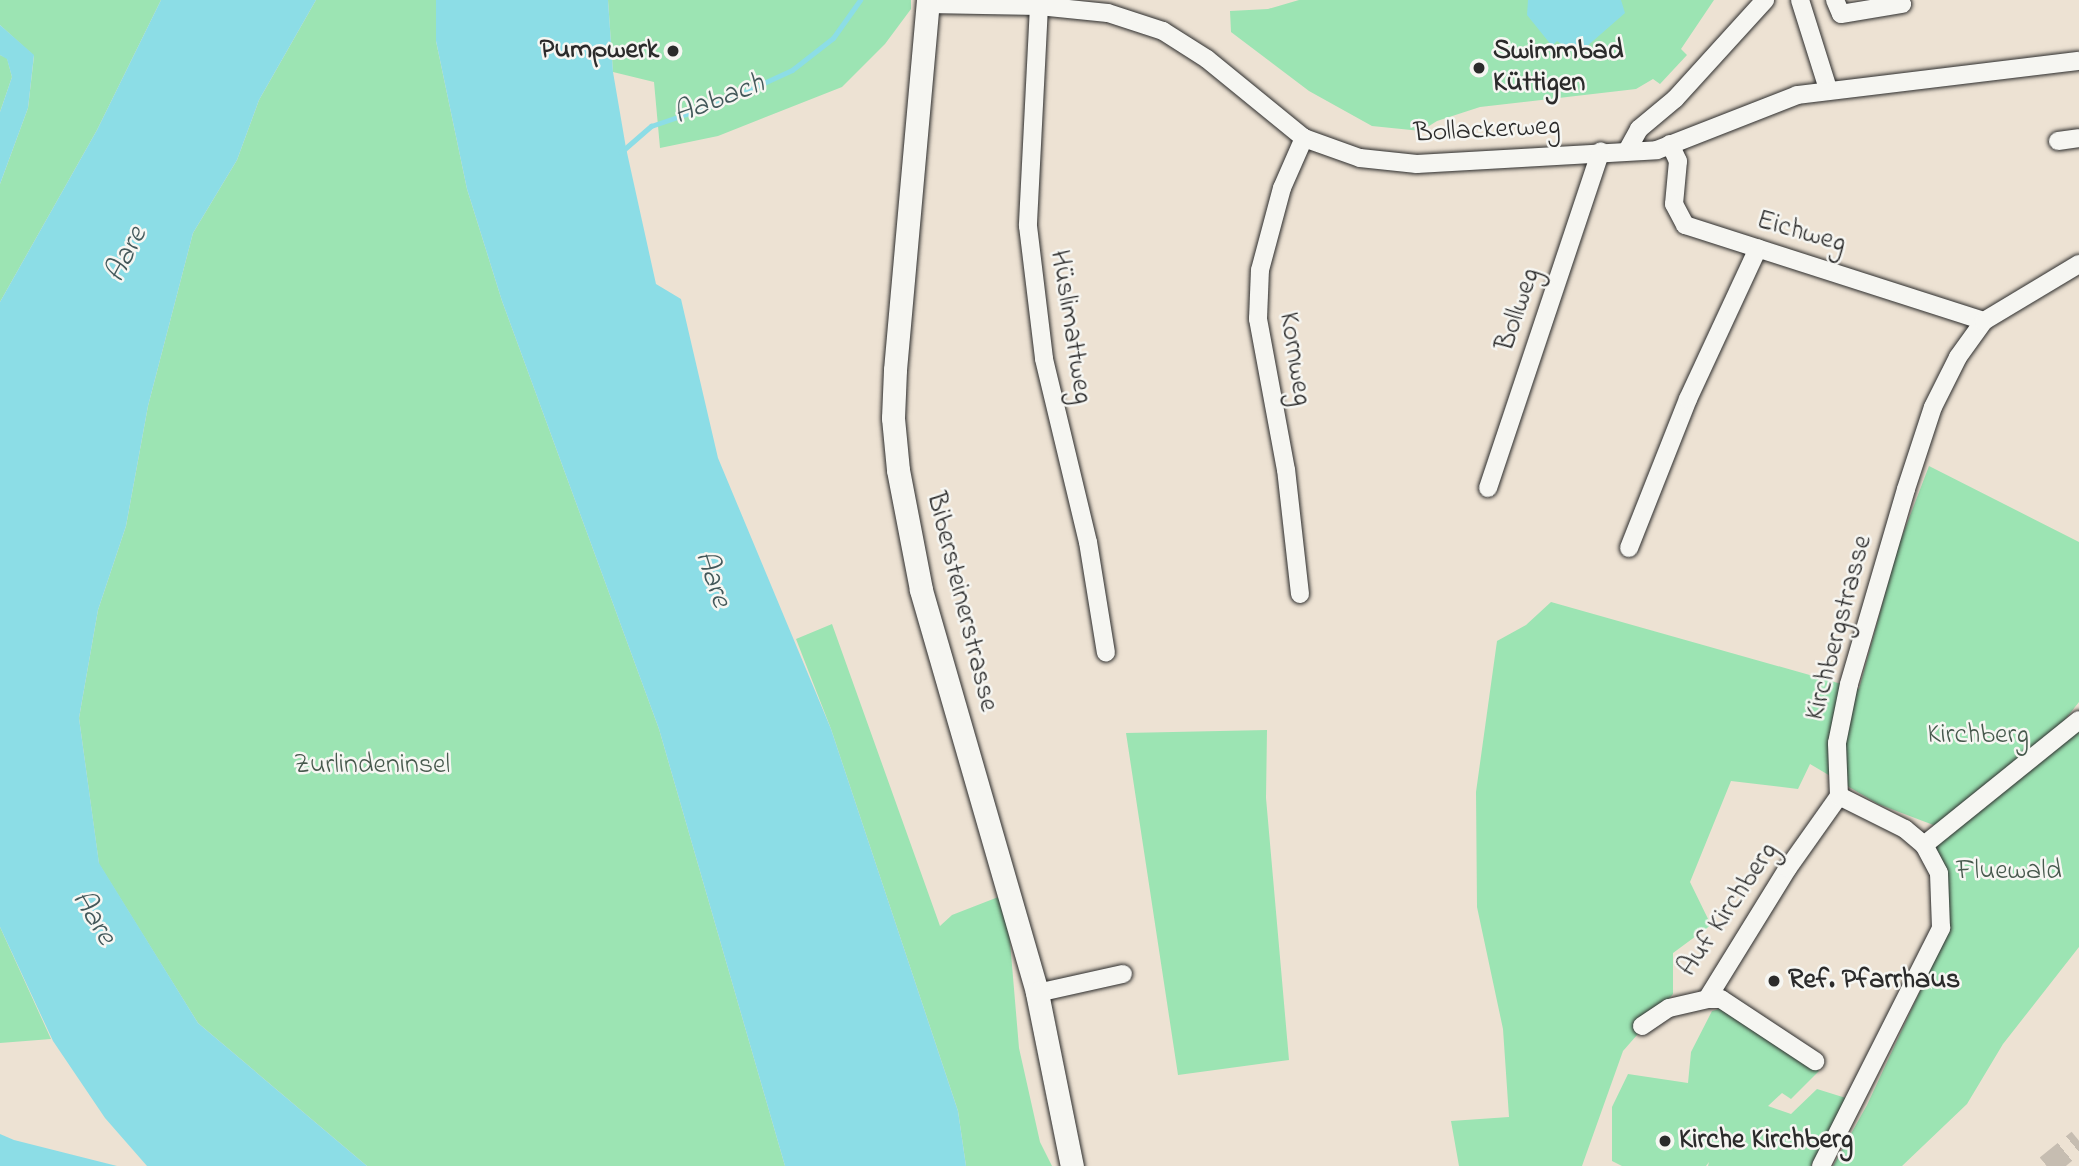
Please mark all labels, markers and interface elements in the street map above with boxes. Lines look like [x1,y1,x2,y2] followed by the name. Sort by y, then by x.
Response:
[540,34,659,68] place label: Pumpwerk
[1493,35,1623,101] place label: Swimmbad Küttigen
[665,43,681,59] marker: Pumpwerk
[1471,60,1487,76] marker: Swimmbad Küttigen
[669,66,769,134] water label: Aabach
[1413,110,1561,152] street label: Bollackerweg
[1753,204,1849,262] street label: Eichweg
[98,221,156,289] water label: Aare
[1041,248,1099,406] street label: Hüslimattweg
[1489,264,1549,356] street label: Bollweg
[1270,310,1318,408] street label: Kornweg
[918,489,1004,715] street label: Bibersteinerstrasse
[1799,532,1881,724] street label: Kirchbergstrasse
[686,546,738,612] water label: Aare
[1927,719,2029,753] park label: Kirchberg
[294,749,450,783] park label: Zurlindeninsel
[1672,836,1786,984] street label: Auf Kirchberg
[1956,855,2062,889] park label: Fluewald
[63,884,123,952] water label: Aare
[1788,964,1960,998] place label: Ref. Pfarrhaus
[1766,973,1782,989] marker: Ref. Pfarrhaus
[1679,1124,1853,1158] place label: Kirche Kirchberg
[1657,1133,1673,1149] marker: Kirche Kirchberg

